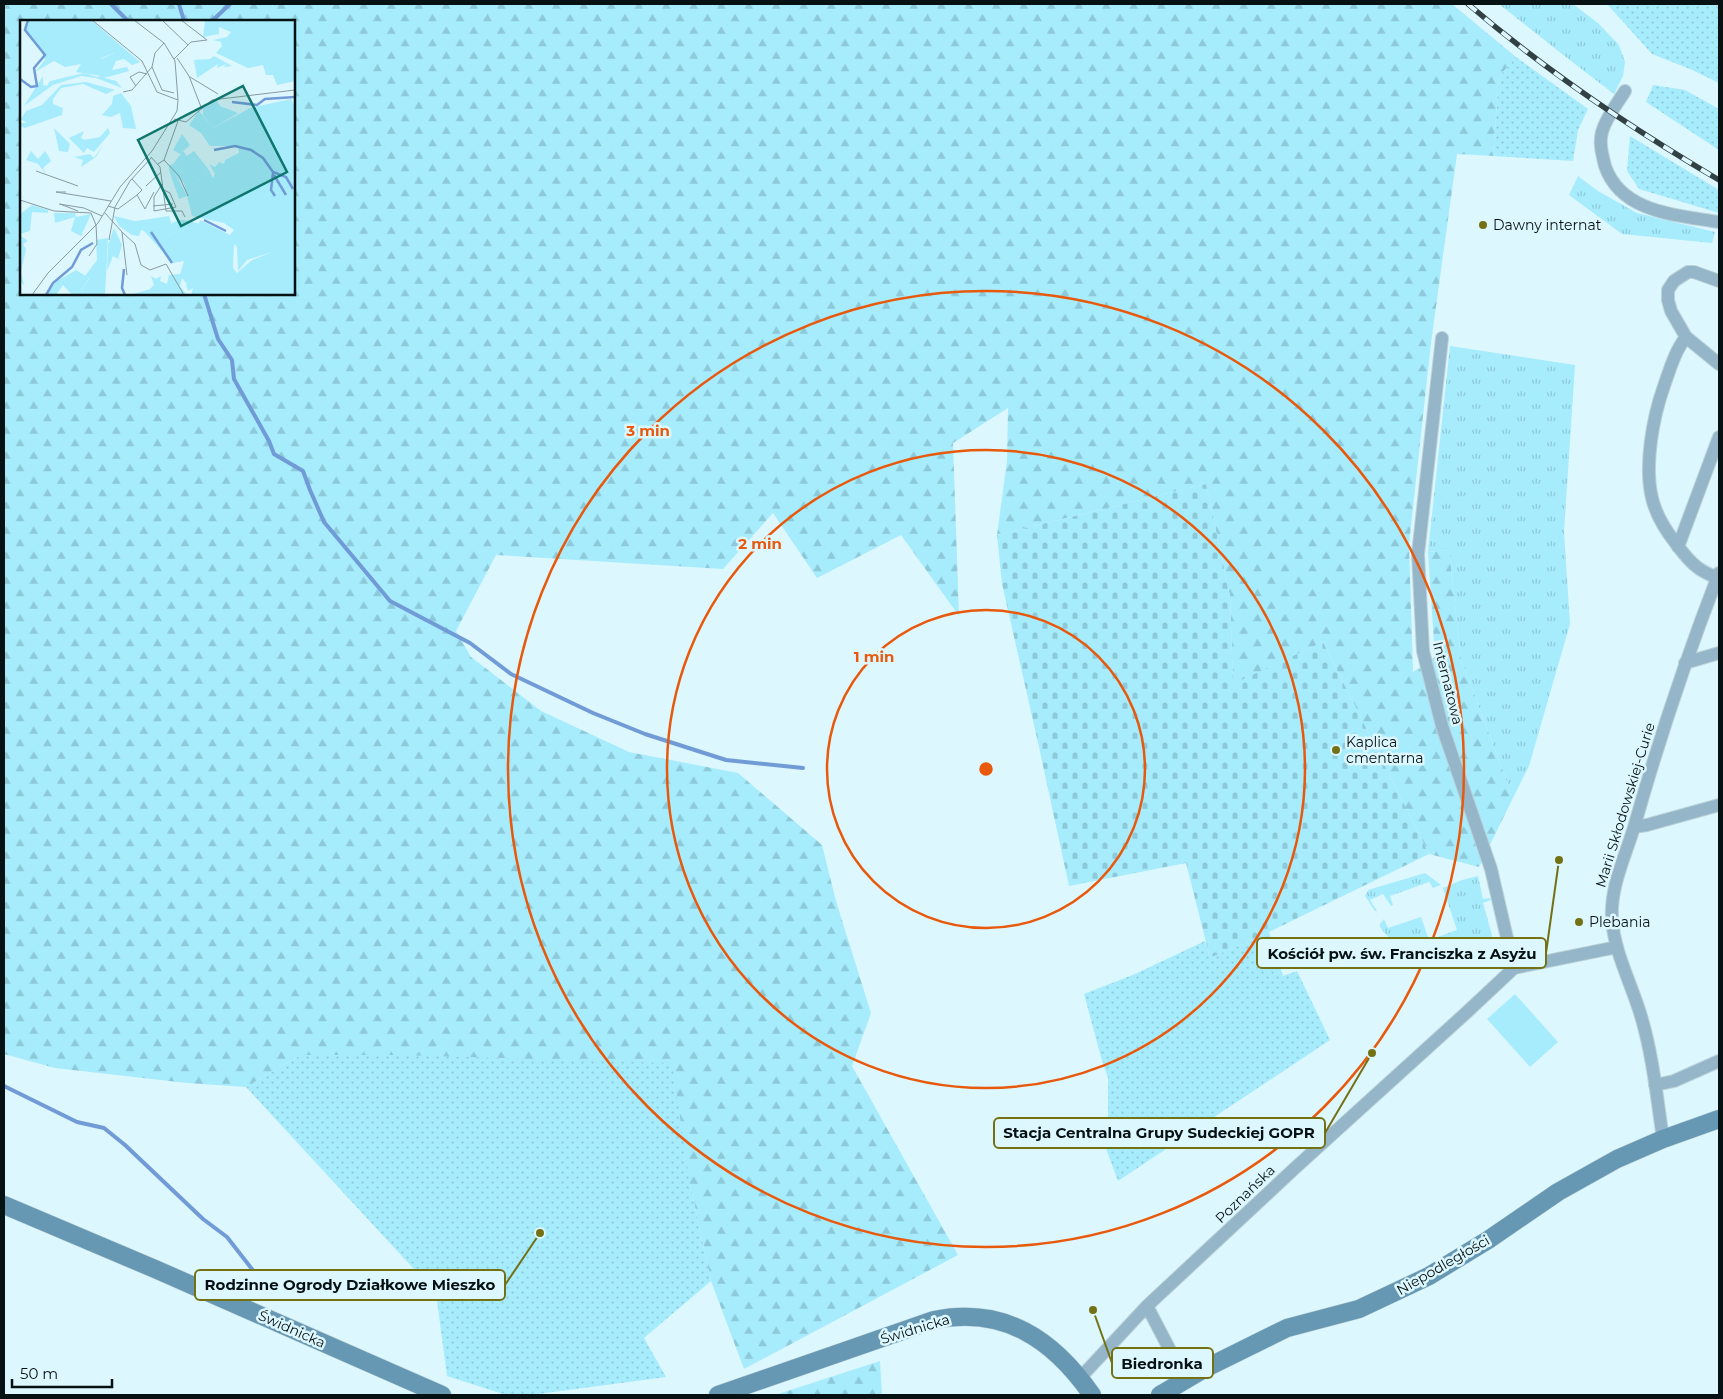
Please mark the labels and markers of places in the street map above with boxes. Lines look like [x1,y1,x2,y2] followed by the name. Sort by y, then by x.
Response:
[1493,216,1602,234] place label: Dawny internat
[1477,219,1489,231] marker: Dawny internat
[1346,733,1424,767] place label: Kaplica cmentarna
[1330,744,1342,756] marker: Kaplica cmentarna
[977,760,995,778] centre of rings
[1589,913,1650,931] place label: Plebania
[1573,916,1585,928] marker: Plebania
[1257,938,1546,968] callout: Kościół pw. św. Franciszka z Asyżu
[994,1118,1325,1148] callout: Stacja Centralna Grupy Sudeckiej GOPR
[195,1270,505,1300] callout: Rodzinne Ogrody Działkowe Mieszko
[1112,1348,1213,1378] callout: Biedronka

